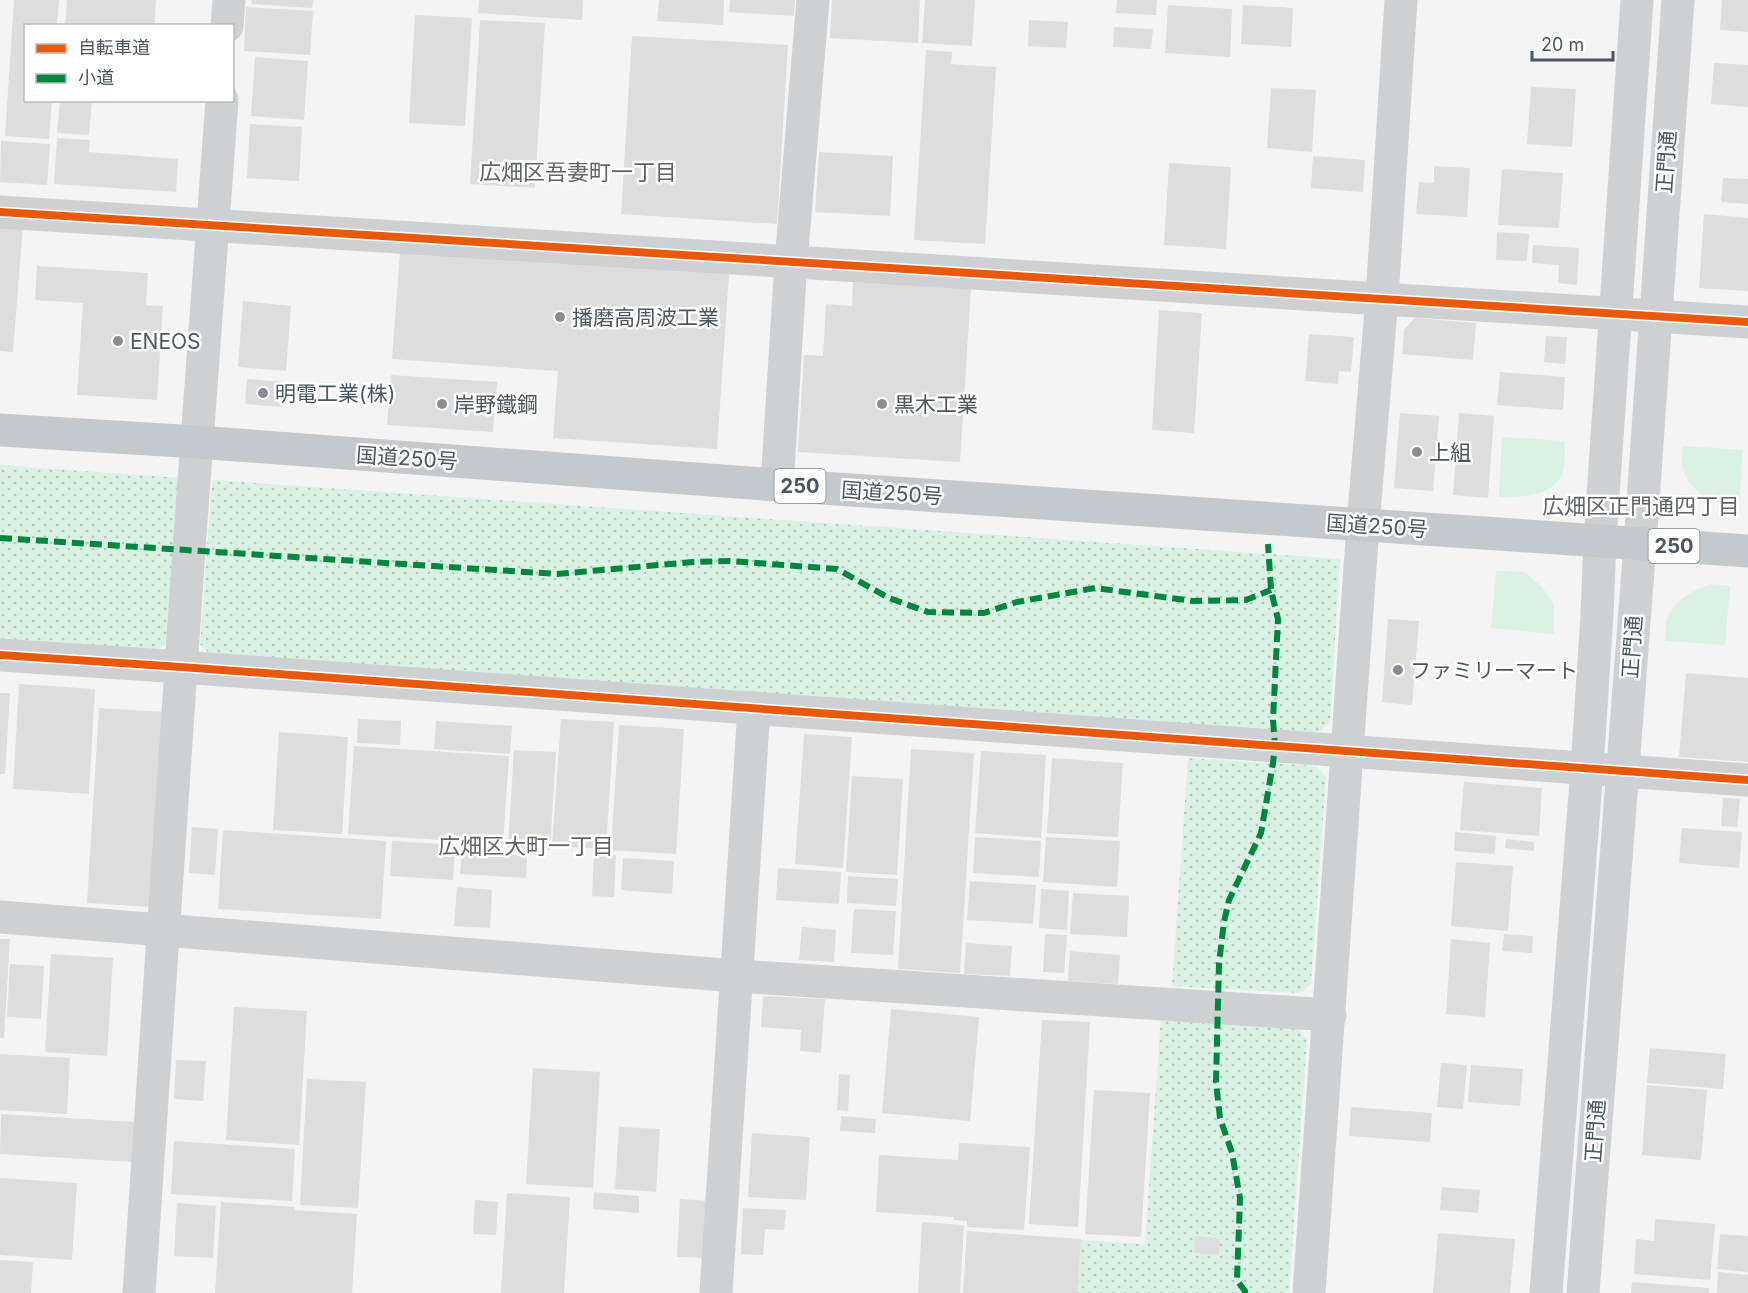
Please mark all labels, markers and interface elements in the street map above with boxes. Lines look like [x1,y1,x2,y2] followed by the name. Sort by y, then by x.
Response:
[24,24,234,102] legend
[1532,24,1613,62] scale bar
[1541,34,1584,55] text: 20 m
[78,37,150,58] text: 自転車道
[78,67,114,88] text: 小道
[1651,130,1681,194] street label: 正門通
[479,159,677,185] district label: 広畑区吾妻町一丁目
[572,305,719,330] place label: 播磨高周波工業
[553,310,567,324] marker: 播磨高周波工業
[130,329,201,354] place label: ENEOS
[111,334,125,348] marker: ENEOS
[275,381,395,406] place label: 明電工業(株)
[256,386,270,400] marker: 明電工業(株)
[454,392,538,417] place label: 岸野鐵鋼
[894,392,978,417] place label: 黒木工業
[435,397,449,411] marker: 岸野鐵鋼
[875,397,889,411] marker: 黒木工業
[1429,440,1471,465] place label: 上組
[355,442,459,474] street label: 国道250号
[1410,445,1424,459] marker: 上組
[774,469,826,503] road number: 250
[840,477,944,509] street label: 国道250号
[1542,493,1740,519] district label: 広畑区正門通四丁目
[1325,510,1429,542] street label: 国道250号
[1648,529,1700,563] road number: 250
[1617,615,1647,679] street label: 正門通
[1410,658,1578,683] place label: ファミリーマート
[1391,663,1405,677] marker: ファミリーマート
[438,833,614,859] district label: 広畑区大町一丁目
[1580,1099,1610,1163] street label: 正門通

